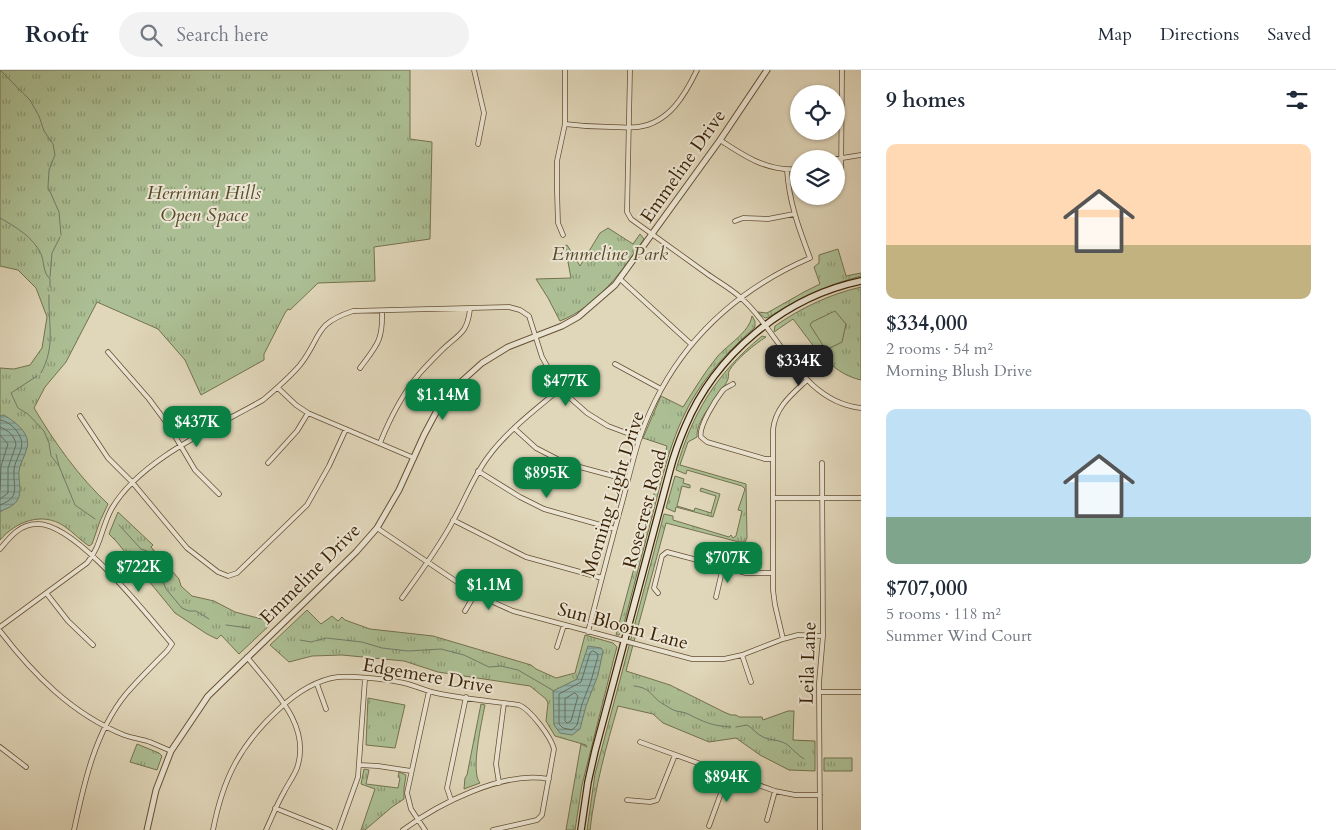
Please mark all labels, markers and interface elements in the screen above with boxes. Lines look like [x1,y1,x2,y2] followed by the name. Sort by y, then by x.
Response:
[119,12,469,57] search box
[25,18,89,51] text: Roofr
[137,21,165,49] icon: search
[177,22,269,48] text: Search here
[1098,22,1132,47] text: Map
[1160,22,1239,47] text: Directions
[1267,22,1311,47] text: Saved
[790,85,845,205] map controls
[790,85,845,140] button: locate
[886,86,965,115] text: 9 homes
[1283,86,1311,114] icon: filters
[634,104,732,228] street label: Emmeline Drive
[790,150,845,205] button: layers
[1054,176,1144,266] icon: home
[147,180,262,228] park label: Herriman Hills Open Space
[552,241,669,267] park label: Emmeline Park
[886,309,967,338] text: $334,000
[886,338,993,360] text: 2 rooms · 54 m²
[764,344,834,387] pin: $334K
[776,350,822,372] text: $334K
[886,360,1032,382] text: Morning Blush Drive
[531,364,601,407] pin: $477K
[543,370,589,392] text: $477K
[402,378,484,421] pin: $1.14M
[417,384,469,406] text: $1.14M
[162,406,232,448] pin: $437K
[575,408,651,580] street label: Morning Light Drive
[174,411,220,433] text: $437K
[1054,441,1144,531] icon: home
[617,447,673,571] street label: Rosecrest Road
[512,456,582,499] pin: $895K
[524,462,570,484] text: $895K
[254,518,366,630] street label: Emmeline Drive
[693,542,763,584] pin: $707K
[705,547,751,569] text: $707K
[104,550,174,593] pin: $722K
[116,556,162,578] text: $722K
[454,568,524,611] pin: $1.1M
[467,574,511,596] text: $1.1M
[886,574,967,603] text: $707,000
[555,596,691,656] street label: Sun Bloom Lane
[886,603,1001,625] text: 5 rooms · 118 m²
[794,621,822,705] street label: Leila Lane
[886,625,1032,647] text: Summer Wind Court
[361,652,495,700] street label: Edgemere Drive
[692,760,762,803] pin: $894K
[704,766,750,788] text: $894K

